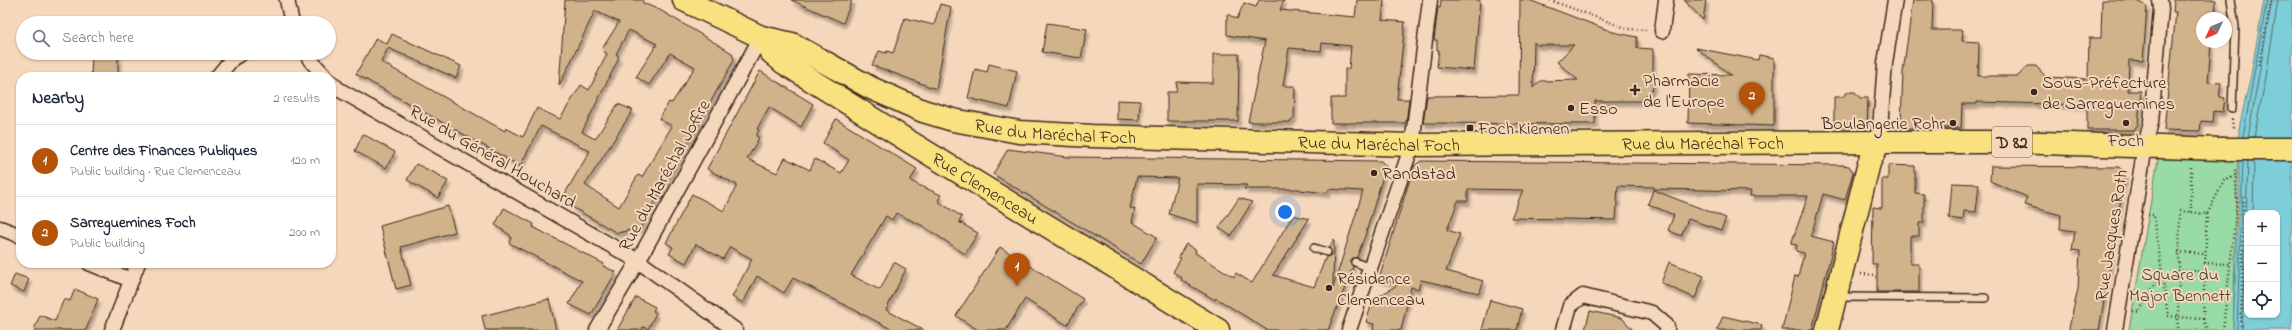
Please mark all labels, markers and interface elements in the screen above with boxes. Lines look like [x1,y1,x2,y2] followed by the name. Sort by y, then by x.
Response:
[2196,12,2232,48] north arrow
[16,16,336,60] search box
[30,27,52,49] icon: search
[62,27,134,49] text: Search here
[1643,69,1725,116] place label: Pharmacie de l'Europe
[2042,71,2175,119] place label: Sous-Préfecture de Sarreguemines
[1739,82,1765,115] pin: 2
[1630,85,1640,95] marker: Pharmacie de l'Europe
[32,86,84,111] text: Nearby
[2029,87,2039,97] marker: Sous-Préfecture de Sarreguemines
[273,89,320,108] text: 2 results
[613,95,719,257] street label: Rue du Maréchal Joffre
[1579,97,1618,123] place label: Esso
[404,99,580,216] street label: Rue du Général Houchard
[1566,103,1576,113] marker: Esso
[1820,112,1945,139] place label: Boulangerie Rohr
[972,113,1136,152] street label: Rue du Maréchal Foch
[1477,117,1570,143] place label: Foch Kiemen
[1948,118,1958,128] marker: Boulangerie Rohr
[2121,118,2131,128] marker: Foch
[1465,123,1475,133] marker: Foch Kiemen
[1992,127,2032,157] road number: D 82
[2107,129,2144,155] place label: Foch
[1298,131,1460,160] street label: Rue du Maréchal Foch
[1622,132,1784,159] street label: Rue du Maréchal Foch
[70,140,257,162] text: Centre des Finances Publiques
[926,147,1043,232] street label: Rue Clemenceau
[43,151,47,170] text: 1
[290,151,320,170] text: 120 m
[70,162,241,181] text: Public building · Rue Clemenceau
[1382,162,1456,188] place label: Randstad
[1369,168,1379,178] marker: Randstad
[2090,168,2136,303] street label: Rue Jacques Roth
[1275,202,1295,222] your location
[2244,210,2280,318] map controls
[2244,210,2280,246] button: +
[70,212,196,234] text: Sarreguemines Foch
[42,223,48,242] text: 2
[289,223,320,242] text: 200 m
[70,234,145,253] text: Public building
[2244,246,2280,282] button: −
[1004,253,1030,286] pin: 1
[2129,263,2231,310] park label: Square du Major Bennett
[1337,267,1425,314] place label: Résidence Clemenceau
[2244,282,2280,318] button: locate
[1324,283,1334,293] marker: Résidence Clemenceau

